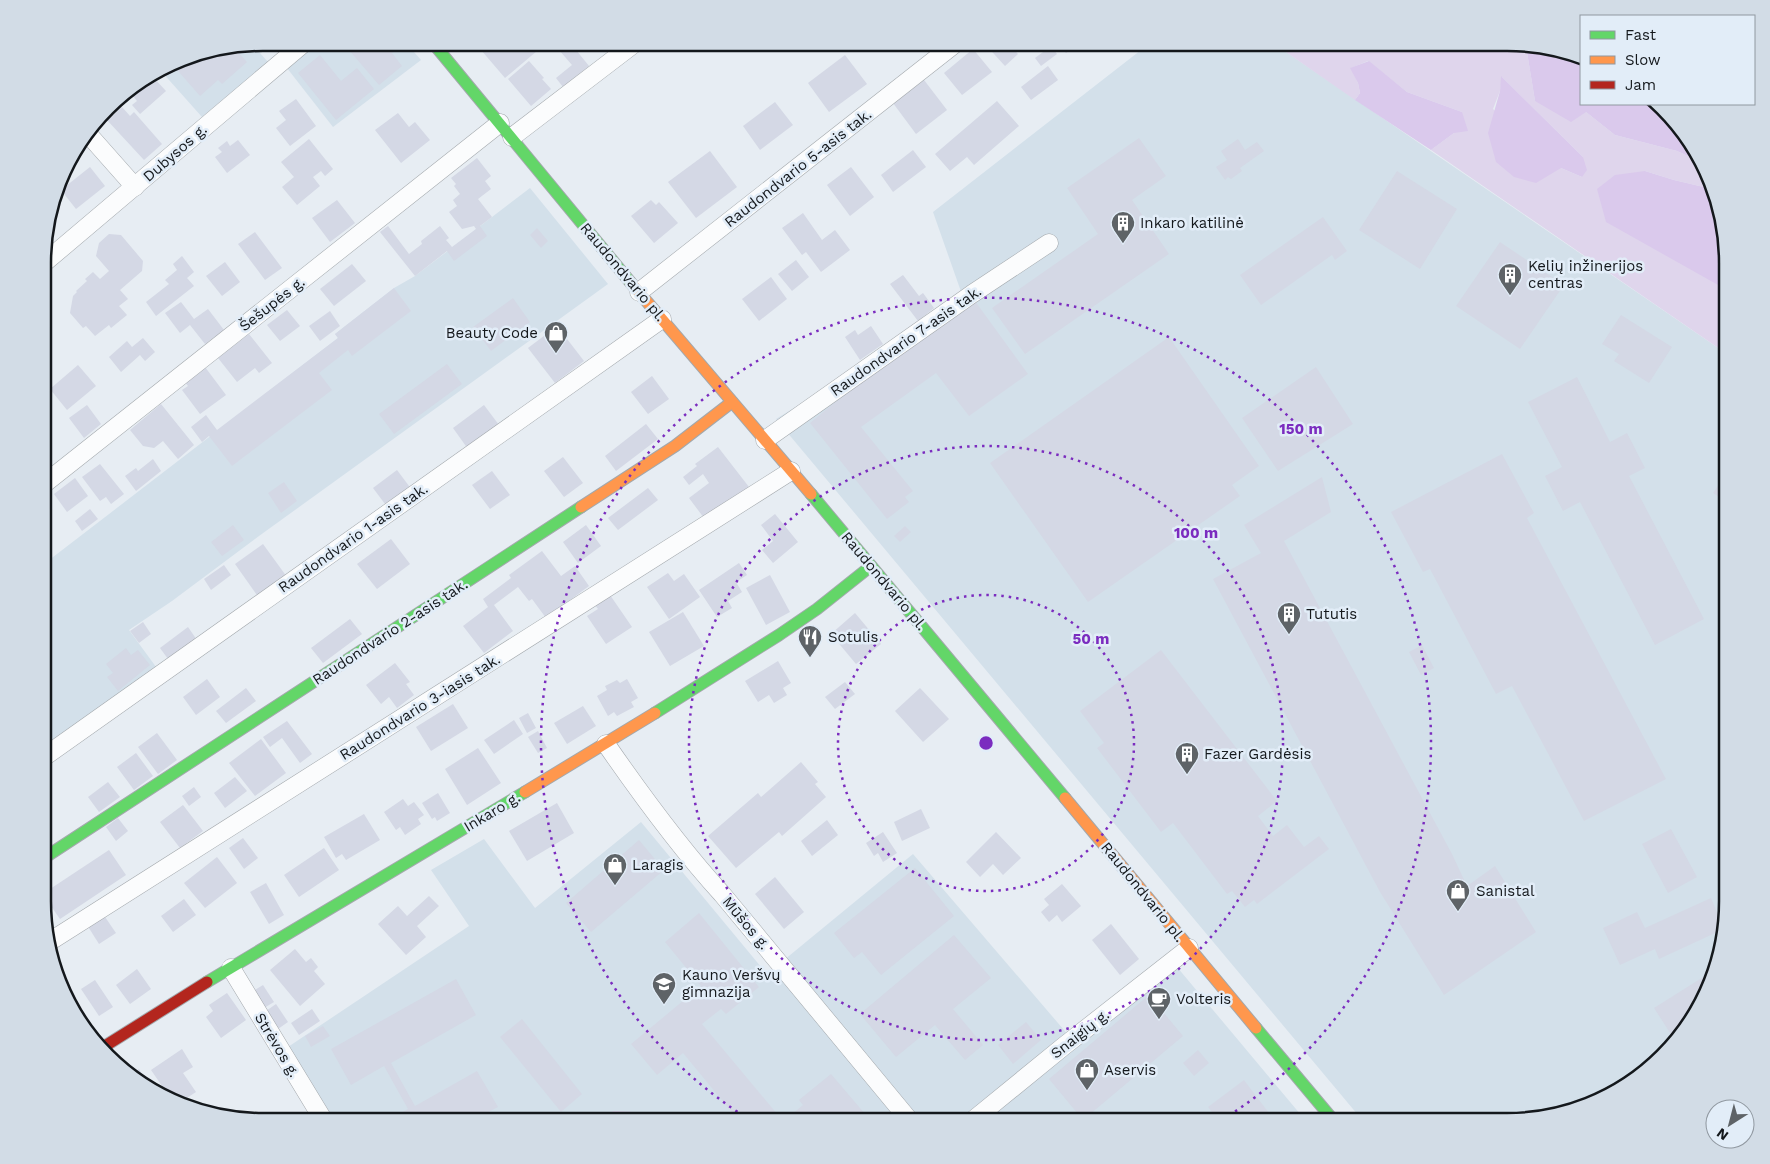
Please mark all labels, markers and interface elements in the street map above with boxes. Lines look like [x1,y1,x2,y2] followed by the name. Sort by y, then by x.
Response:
[1580,15,1755,105] legend
[1625,26,1657,44] text: Fast
[1625,51,1661,69] text: Slow
[1625,76,1656,94] text: Jam
[721,105,875,231] street label: Raudondvario 5-asis tak.
[139,120,211,186] street label: Dubysos g.
[1110,210,1136,244] building icon: Inkaro katilinė
[1140,214,1244,232] place label: Inkaro katilinė
[577,219,669,325] street label: Raudondvario pl.
[1528,257,1643,292] place label: Kelių inžinerijos centras
[1497,262,1523,296] building icon: Kelių inžinerijos centras
[235,272,308,335] street label: Šešupės g.
[827,282,985,400] street label: Raudondvario 7-asis tak.
[543,320,569,354] shop icon: Beauty Code
[446,324,538,342] place label: Beauty Code
[1279,420,1323,438] text: 150 m
[275,479,431,597] street label: Raudondvario 1-asis tak.
[1174,524,1218,542] text: 100 m
[838,528,930,634] street label: Raudondvario pl.
[309,575,471,689] street label: Raudondvario 2-asis tak.
[1276,601,1302,635] building icon: Tututis
[1306,605,1357,623] place label: Tututis
[797,624,823,658] restaurant icon: Sotulis
[828,628,879,646] place label: Sotulis
[1073,630,1109,648] text: 50 m
[336,650,504,764] street label: Raudondvario 3-iasis tak.
[977,734,995,752] centre of rings
[1174,741,1200,775] building icon: Fazer Gardėsis
[1204,745,1311,763] place label: Fazer Gardėsis
[461,788,523,836] street label: Inkaro g.
[1097,838,1189,946] street label: Raudondvario pl.
[602,852,628,886] shop icon: Laragis
[632,856,684,874] place label: Laragis
[1445,878,1471,912] shop icon: Sanistal
[1476,882,1535,900] place label: Sanistal
[719,893,773,953] street label: Mūšos g.
[682,966,781,1001] place label: Kauno Veršvų gimnazija
[651,971,677,1005] school or university icon: Kauno Veršvų gimnazija
[1146,986,1172,1020] cafe icon: Volteris
[1176,990,1231,1008] place label: Volteris
[1047,1005,1113,1063] street label: Snaigių g.
[251,1009,303,1081] street label: Strėvos g.
[1074,1057,1100,1091] shop icon: Aservis
[1104,1061,1156,1079] place label: Aservis
[1705,1099,1755,1149] north arrow
[1713,1125,1731,1144] text: N

